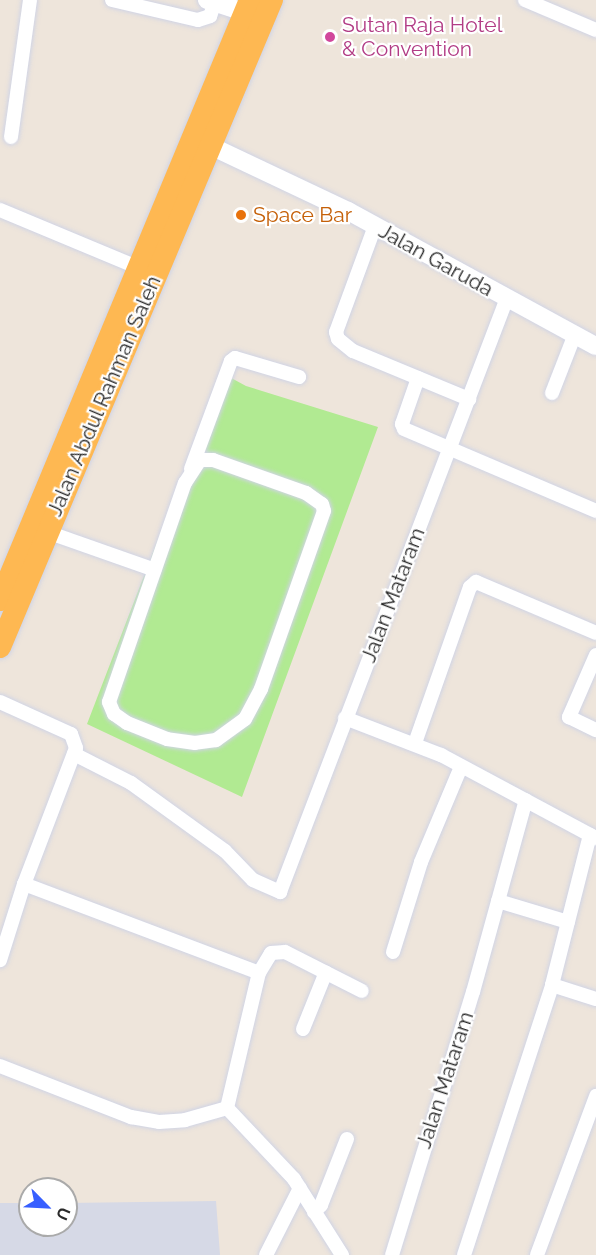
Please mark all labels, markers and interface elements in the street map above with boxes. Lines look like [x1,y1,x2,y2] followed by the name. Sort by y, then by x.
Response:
[342,12,502,62] place label: Sutan Raja Hotel & Convention
[323,30,337,44] marker: Sutan Raja Hotel & Convention
[253,202,352,228] place label: Space Bar
[234,208,248,222] marker: Space Bar
[374,218,498,302] street label: Jalan Garuda
[42,271,166,521] street label: Jalan Abdul Rahman Saleh
[356,524,430,666] street label: Jalan Mataram
[411,1008,479,1152] street label: Jalan Mataram
[18,1177,78,1237] north arrow
[52,1204,74,1223] text: U

